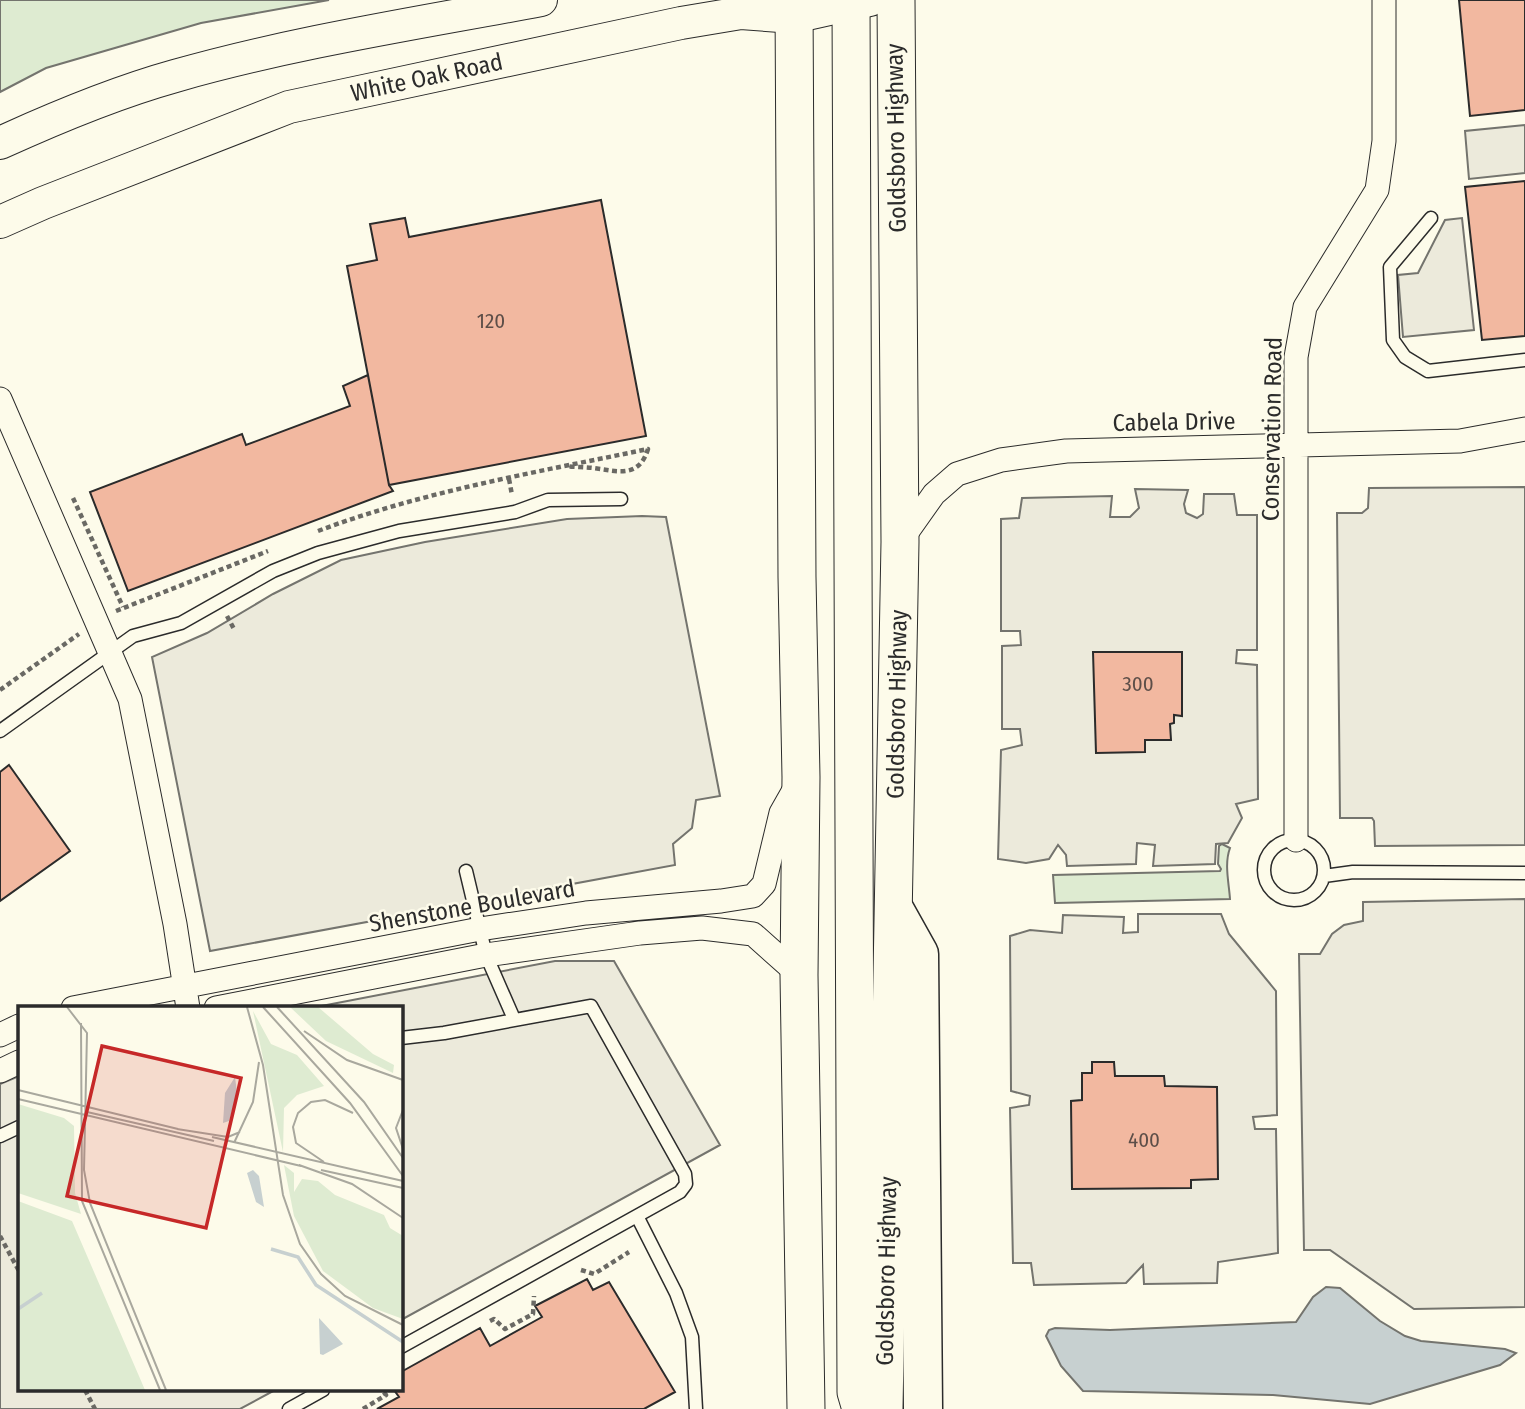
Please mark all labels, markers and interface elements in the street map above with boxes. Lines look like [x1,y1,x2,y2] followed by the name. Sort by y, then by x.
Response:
[880,43,912,233] street label: Goldsboro Highway
[348,48,505,107] street label: White Oak Road
[477,308,505,334] house number: 120
[1256,337,1288,521] street label: Conservation Road
[1112,407,1236,437] street label: Cabela Drive
[881,609,913,799] street label: Goldsboro Highway
[1122,671,1154,697] house number: 300
[367,874,577,938] street label: Shenstone Boulevard
[18,1006,402,1392] inset map
[1128,1127,1160,1153] house number: 400
[871,1176,902,1366] street label: Goldsboro Highway

